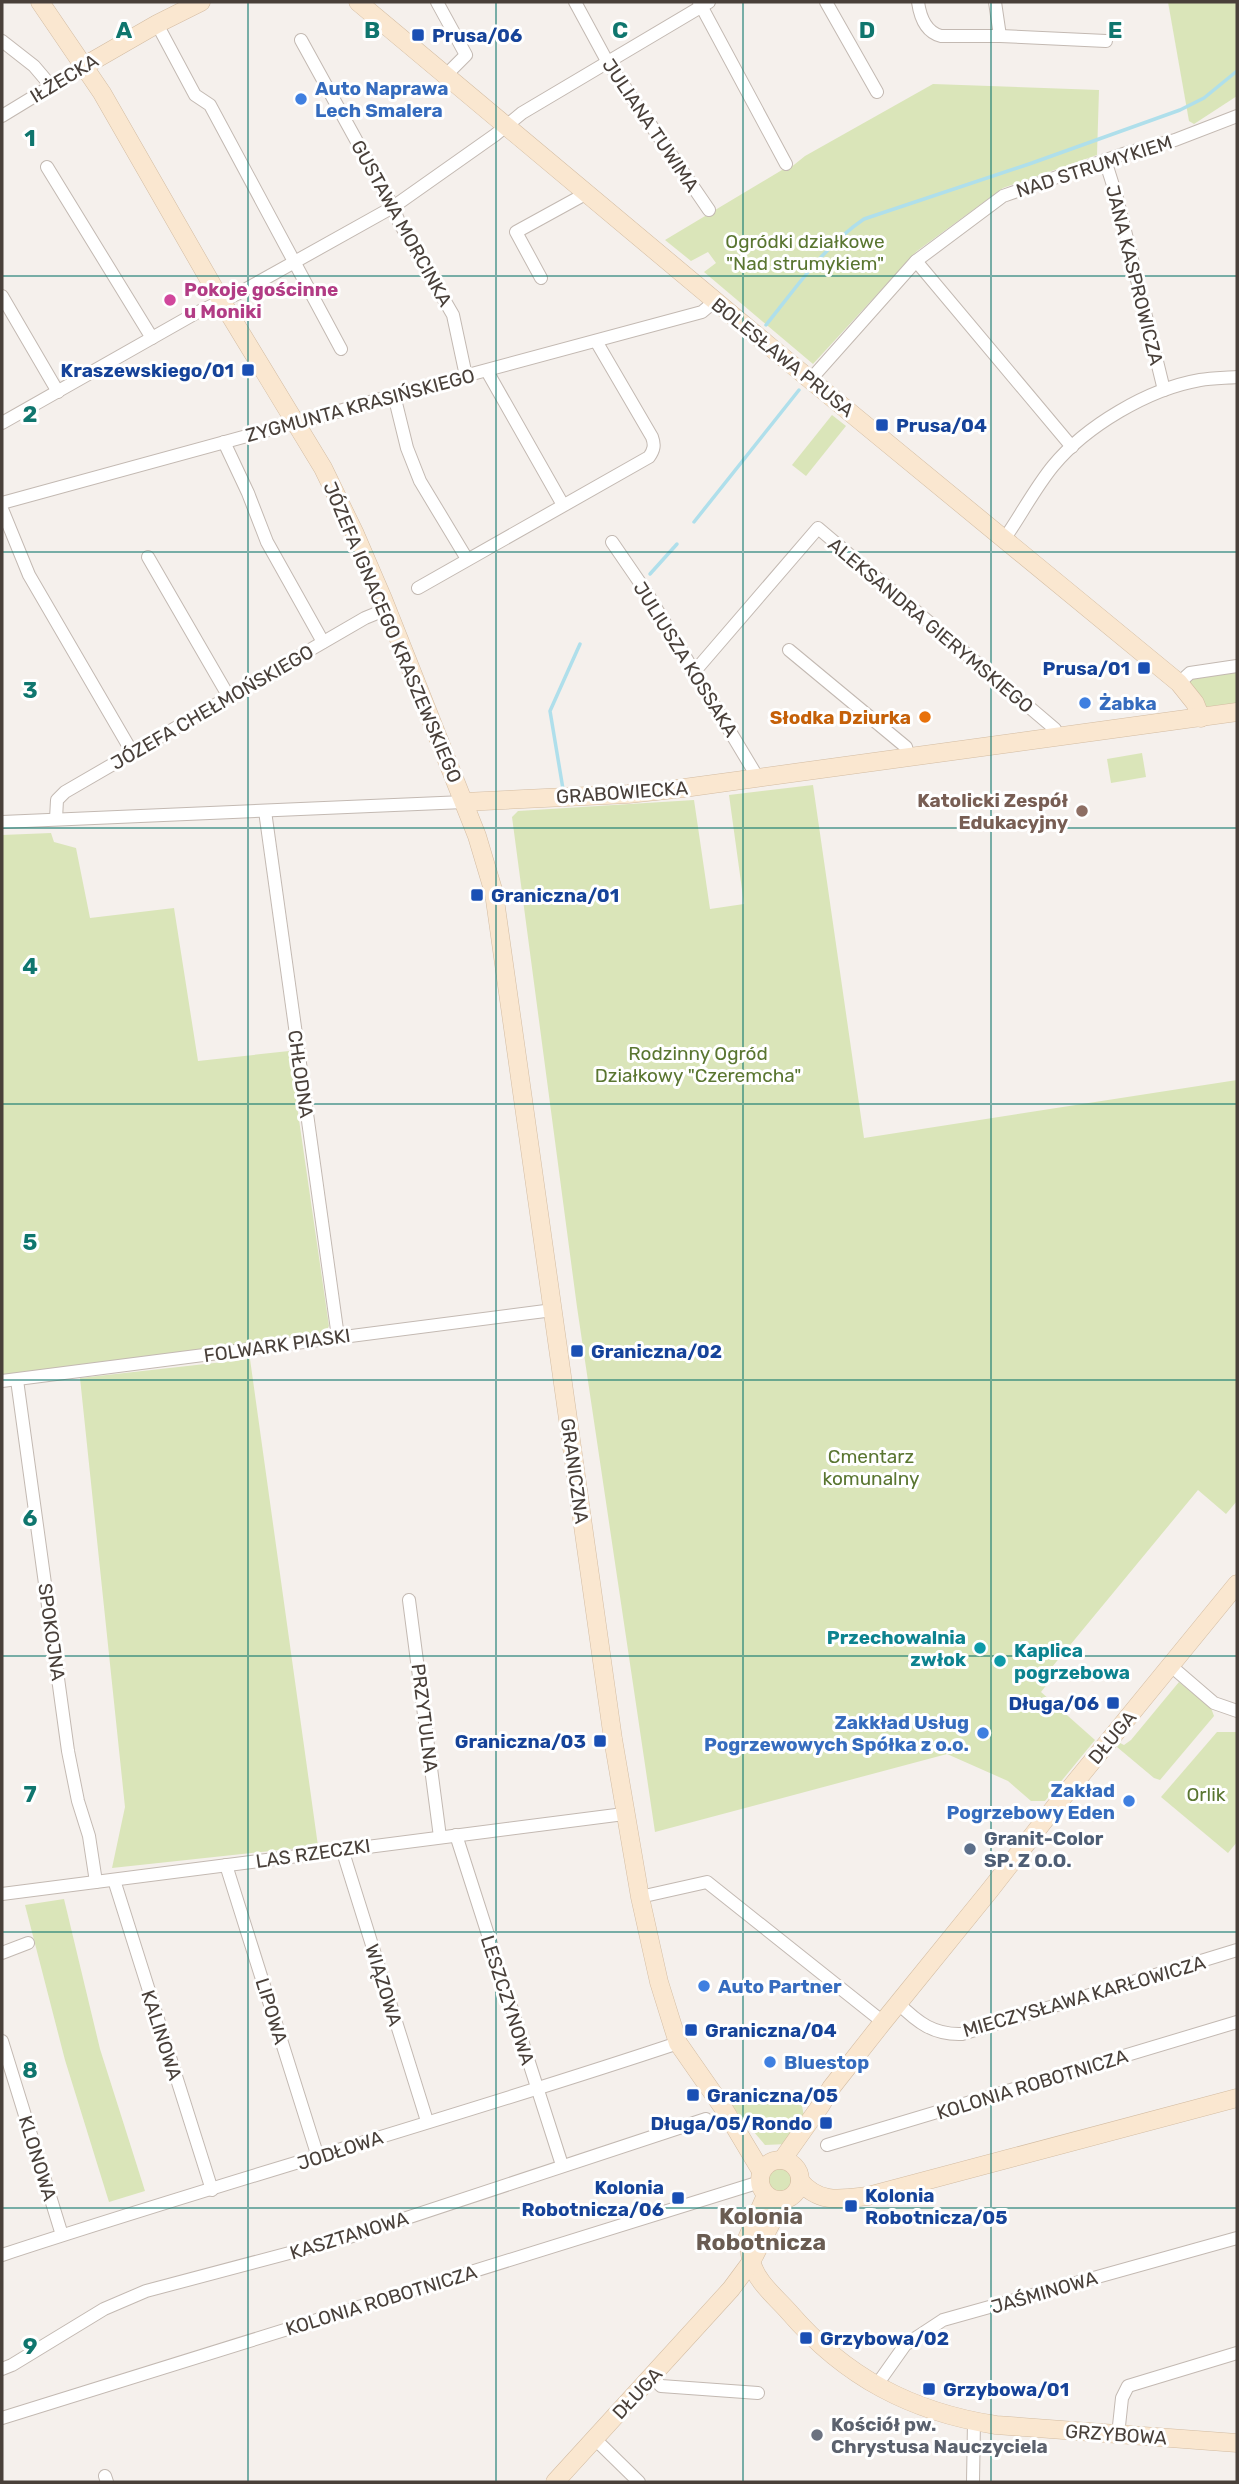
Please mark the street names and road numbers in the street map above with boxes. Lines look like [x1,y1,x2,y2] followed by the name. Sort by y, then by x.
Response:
[26,49,103,108] street label: IŁŻECKA
[597,54,704,197] street label: JULIANA TUWIMA
[1013,130,1175,203] street label: NAD STRUMYKIEM
[346,136,457,311] street label: GUSTAWA MORCINKA
[1101,183,1168,368] street label: JANA KASPROWICZA
[707,293,859,422] street label: BOLESŁAWA PRUSA
[243,364,477,447] street label: ZYGMUNTA KRASIŃSKIEGO
[318,478,467,786] street label: JÓZEFA IGNACEGO KRASZEWSKIEGO
[823,533,1038,718] street label: ALEKSANDRA GIERYMSKIEGO
[629,577,743,741] street label: JULIUSZA KOSSAKA
[107,640,318,775] street label: JÓZEFA CHEŁMOŃSKIEGO
[555,776,689,809] street label: GRABOWIECKA
[283,1029,318,1120] street label: CHŁODNA
[202,1324,352,1367] street label: FOLWARK PIASKI
[556,1417,593,1526] street label: GRANICZNA
[33,1582,70,1683] street label: SPOKOJNA
[406,1662,443,1774] street label: PRZYTULNA
[1084,1706,1141,1769] street label: DŁUGA
[254,1834,372,1873] street label: LAS RZECZKI
[476,1932,539,2068] street label: LESZCZYNOWA
[360,1941,407,2029] street label: WIĄZOWA
[960,1951,1208,2042] street label: MIECZYSŁAWA KARŁOWICZA
[251,1975,293,2047] street label: LIPOWA
[136,1987,187,2083] street label: KALINOWA
[934,2044,1131,2125] street label: KOLONIA ROBOTNICZA
[14,2113,61,2204] street label: KLONOWA
[294,2126,386,2175] street label: JODŁOWA
[287,2206,411,2264] street label: KASZTANOWA
[283,2260,480,2341] street label: KOLONIA ROBOTNICZA
[988,2266,1100,2319] street label: JAŚMINOWA
[608,2363,667,2424] street label: DŁUGA
[1064,2419,1168,2450] street label: GRZYBOWA

